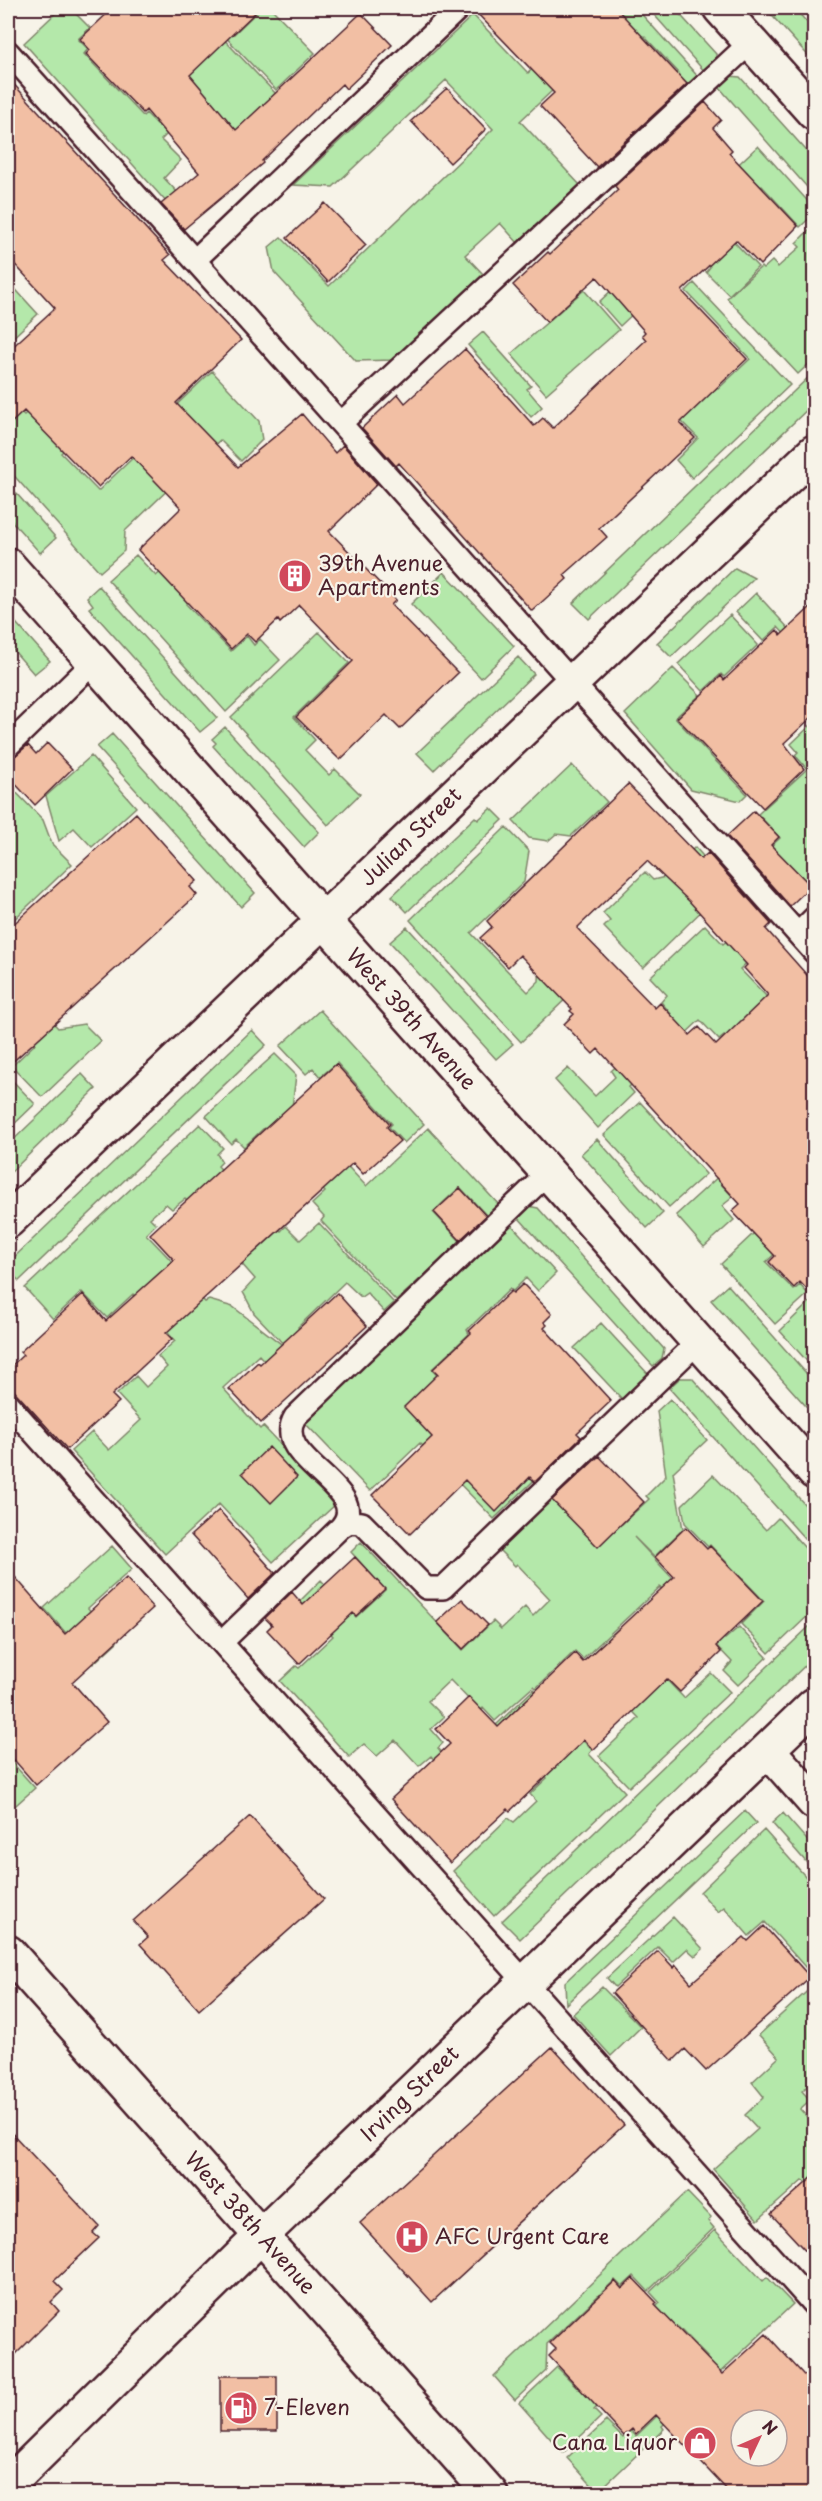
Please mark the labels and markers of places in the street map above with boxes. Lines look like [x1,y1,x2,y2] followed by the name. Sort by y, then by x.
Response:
[318,546,443,602] place label: 39th Avenue Apartments
[277,558,313,594] building icon: 39th Avenue Apartments
[394,2219,430,2255] hospital icon: AFC Urgent Care
[435,2219,609,2251] place label: AFC Urgent Care
[223,2390,259,2426] fuel station icon: 7-Eleven
[264,2390,350,2422] place label: 7-Eleven
[552,2425,677,2457] place label: Cana Liquor
[682,2425,718,2461] shop icon: Cana Liquor

